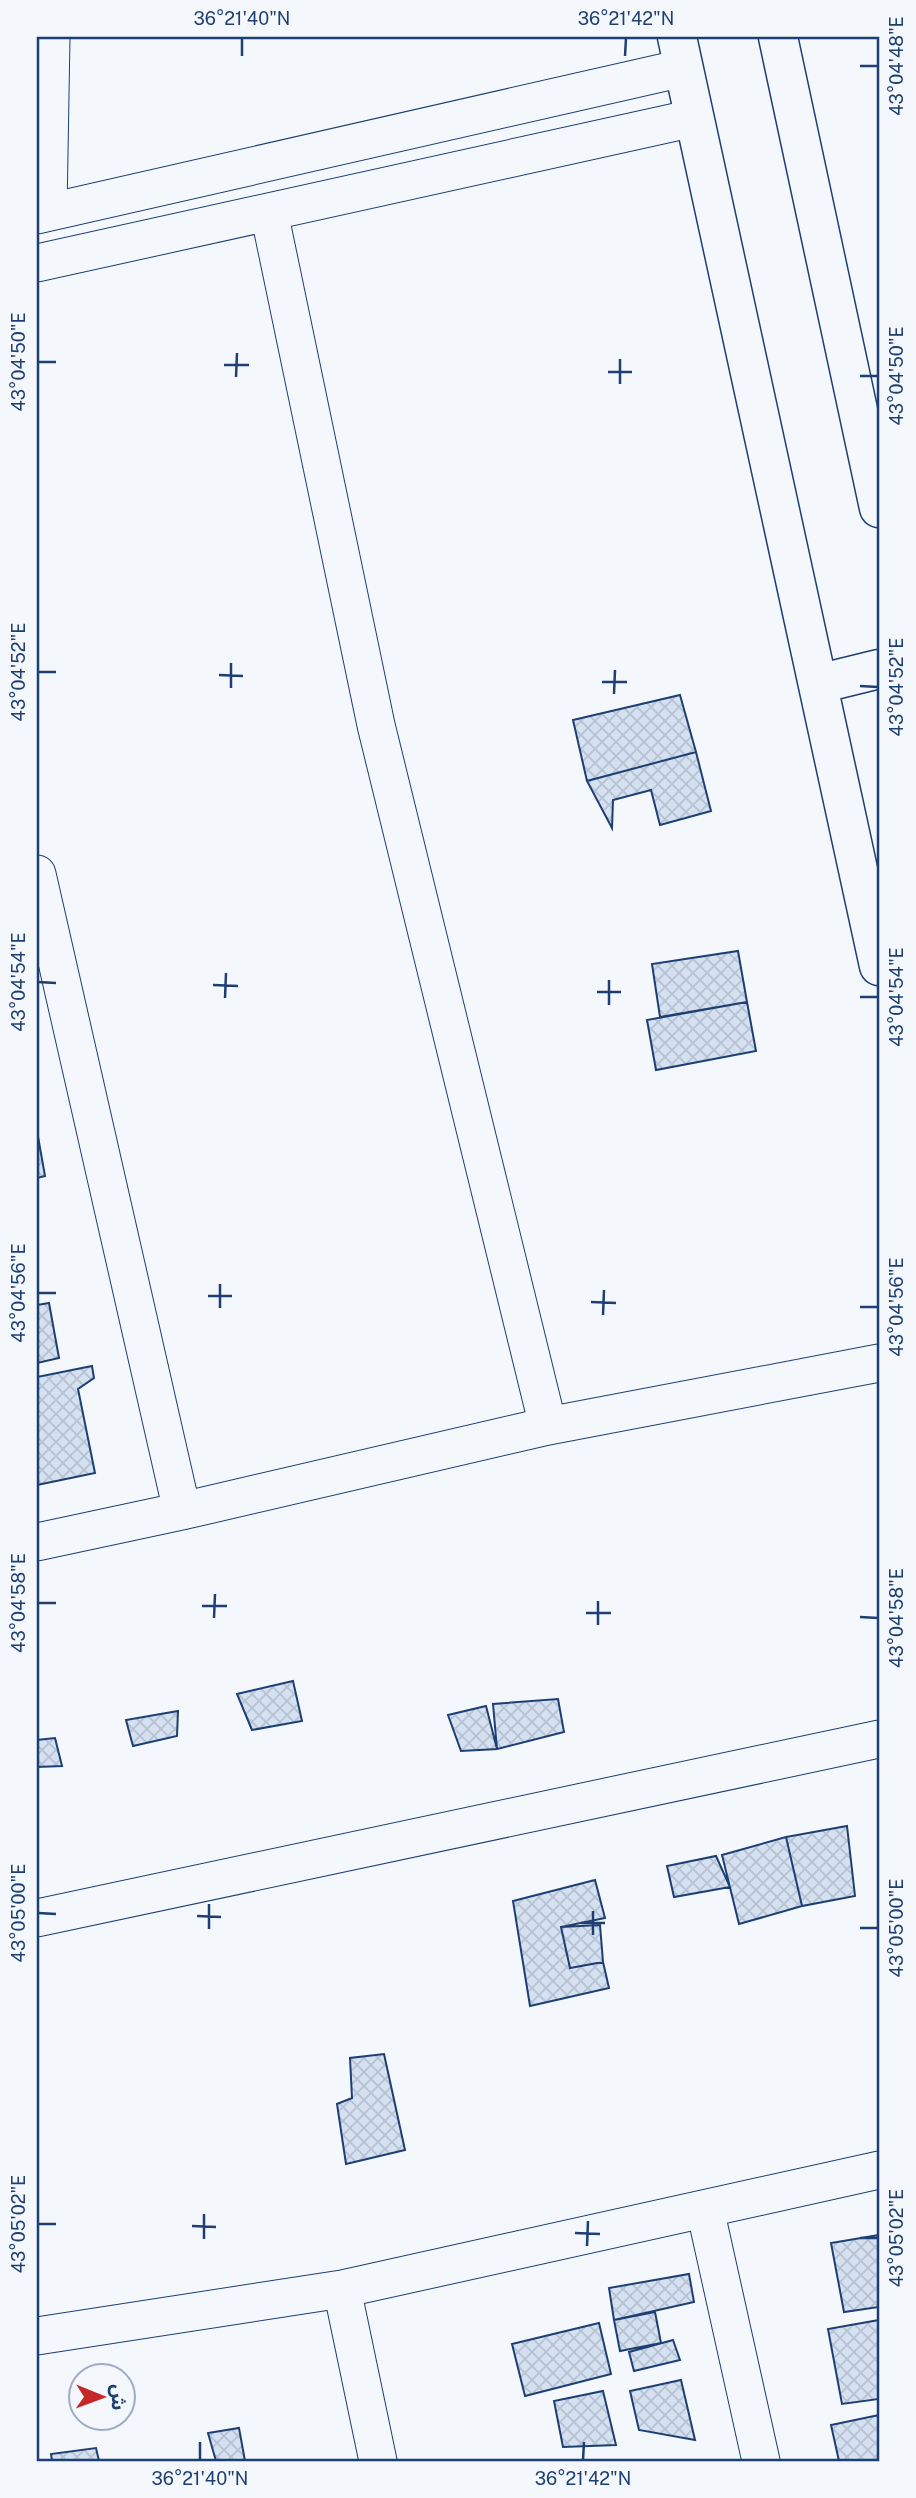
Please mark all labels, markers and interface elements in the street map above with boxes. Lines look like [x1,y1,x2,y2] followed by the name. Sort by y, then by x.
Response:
[194,8,290,29] text: 36°21'40"N
[578,8,674,29] text: 36°21'42"N
[886,16,907,116] text: 43°04'48"E
[8,312,29,412] text: 43°04'50"E
[886,326,907,426] text: 43°04'50"E
[8,623,29,721] text: 43°04'52"E
[886,638,907,736] text: 43°04'52"E
[8,932,29,1032] text: 43°04'54"E
[886,947,907,1047] text: 43°04'54"E
[8,1243,29,1343] text: 43°04'56"E
[886,1257,907,1357] text: 43°04'56"E
[8,1553,29,1653] text: 43°04'58"E
[886,1568,907,1668] text: 43°04'58"E
[8,1864,29,1962] text: 43°05'00"E
[886,1879,907,1977] text: 43°05'00"E
[8,2175,29,2273] text: 43°05'02"E
[886,2189,907,2287] text: 43°05'02"E
[66,2362,136,2432] north arrow
[108,2384,130,2411] text: ش
[152,2468,248,2489] text: 36°21'40"N
[535,2468,631,2489] text: 36°21'42"N

